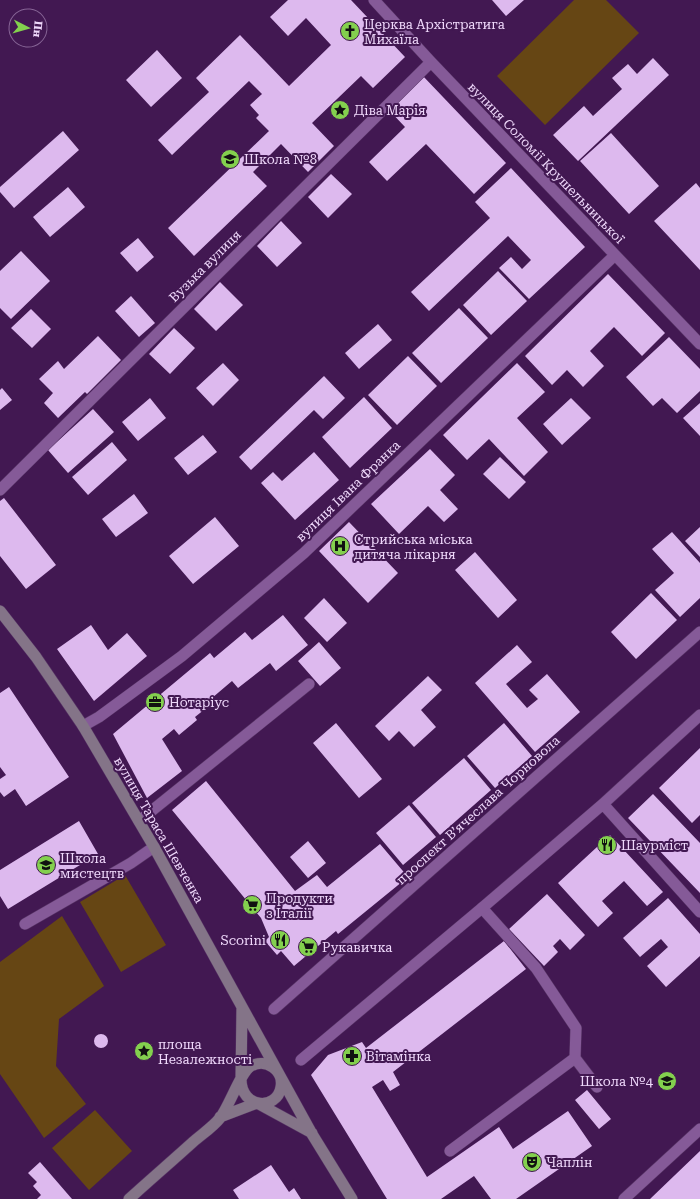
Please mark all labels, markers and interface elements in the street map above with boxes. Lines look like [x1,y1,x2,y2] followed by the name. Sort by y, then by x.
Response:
[8,8,48,48] north arrow
[364,17,505,47] place label: Церква Архістратига Михаїла
[30,20,45,38] text: Пн
[339,20,361,42] church icon: Церква Архістратига Михаїла
[465,79,627,247] street label: вулиця Соломії Крушельницької
[329,99,351,121] place icon: Діва Марія
[354,103,426,118] place label: Діва Марія
[219,148,241,170] school or university icon: Школа №8
[244,152,317,167] place label: Школа №8
[166,227,244,305] street label: Вузька вулиця
[293,437,403,545] street label: вулиця Івана Франка
[354,532,472,562] place label: Стрийська міська дитяча лікарня
[329,535,351,557] hospital icon: Стрийська міська дитяча лікарня
[144,691,166,713] office icon: Нотаріус
[169,695,229,710] place label: Нотаріус
[393,733,563,887] street label: проспект Вʼячеслава Чорновола
[111,754,207,906] street label: вулиця Тараса Шевченка
[596,834,618,856] restaurant icon: Шаурміст
[621,838,688,853] place label: Шаурміст
[60,851,124,881] place label: Школа мистецтв
[35,854,57,876] school or university icon: Школа мистецтв
[266,891,333,921] place label: Продукти з Італії
[241,894,263,916] supermarket icon: Продукти з Італії
[269,929,291,951] restaurant icon: Scorini
[220,933,266,948] place label: Scorini
[297,936,319,958] supermarket icon: Рукавичка
[322,940,392,955] place label: Рукавичка
[158,1037,252,1067] place label: площа Незалежності
[133,1040,155,1062] place icon: площа Незалежності
[341,1045,363,1067] pharmacy icon: Вітамінка
[366,1049,431,1064] place label: Вітамінка
[656,1070,678,1092] school or university icon: Школа №4
[580,1074,654,1089] place label: Школа №4
[521,1151,543,1173] theatre icon: Чаплін
[546,1155,592,1170] place label: Чаплін

